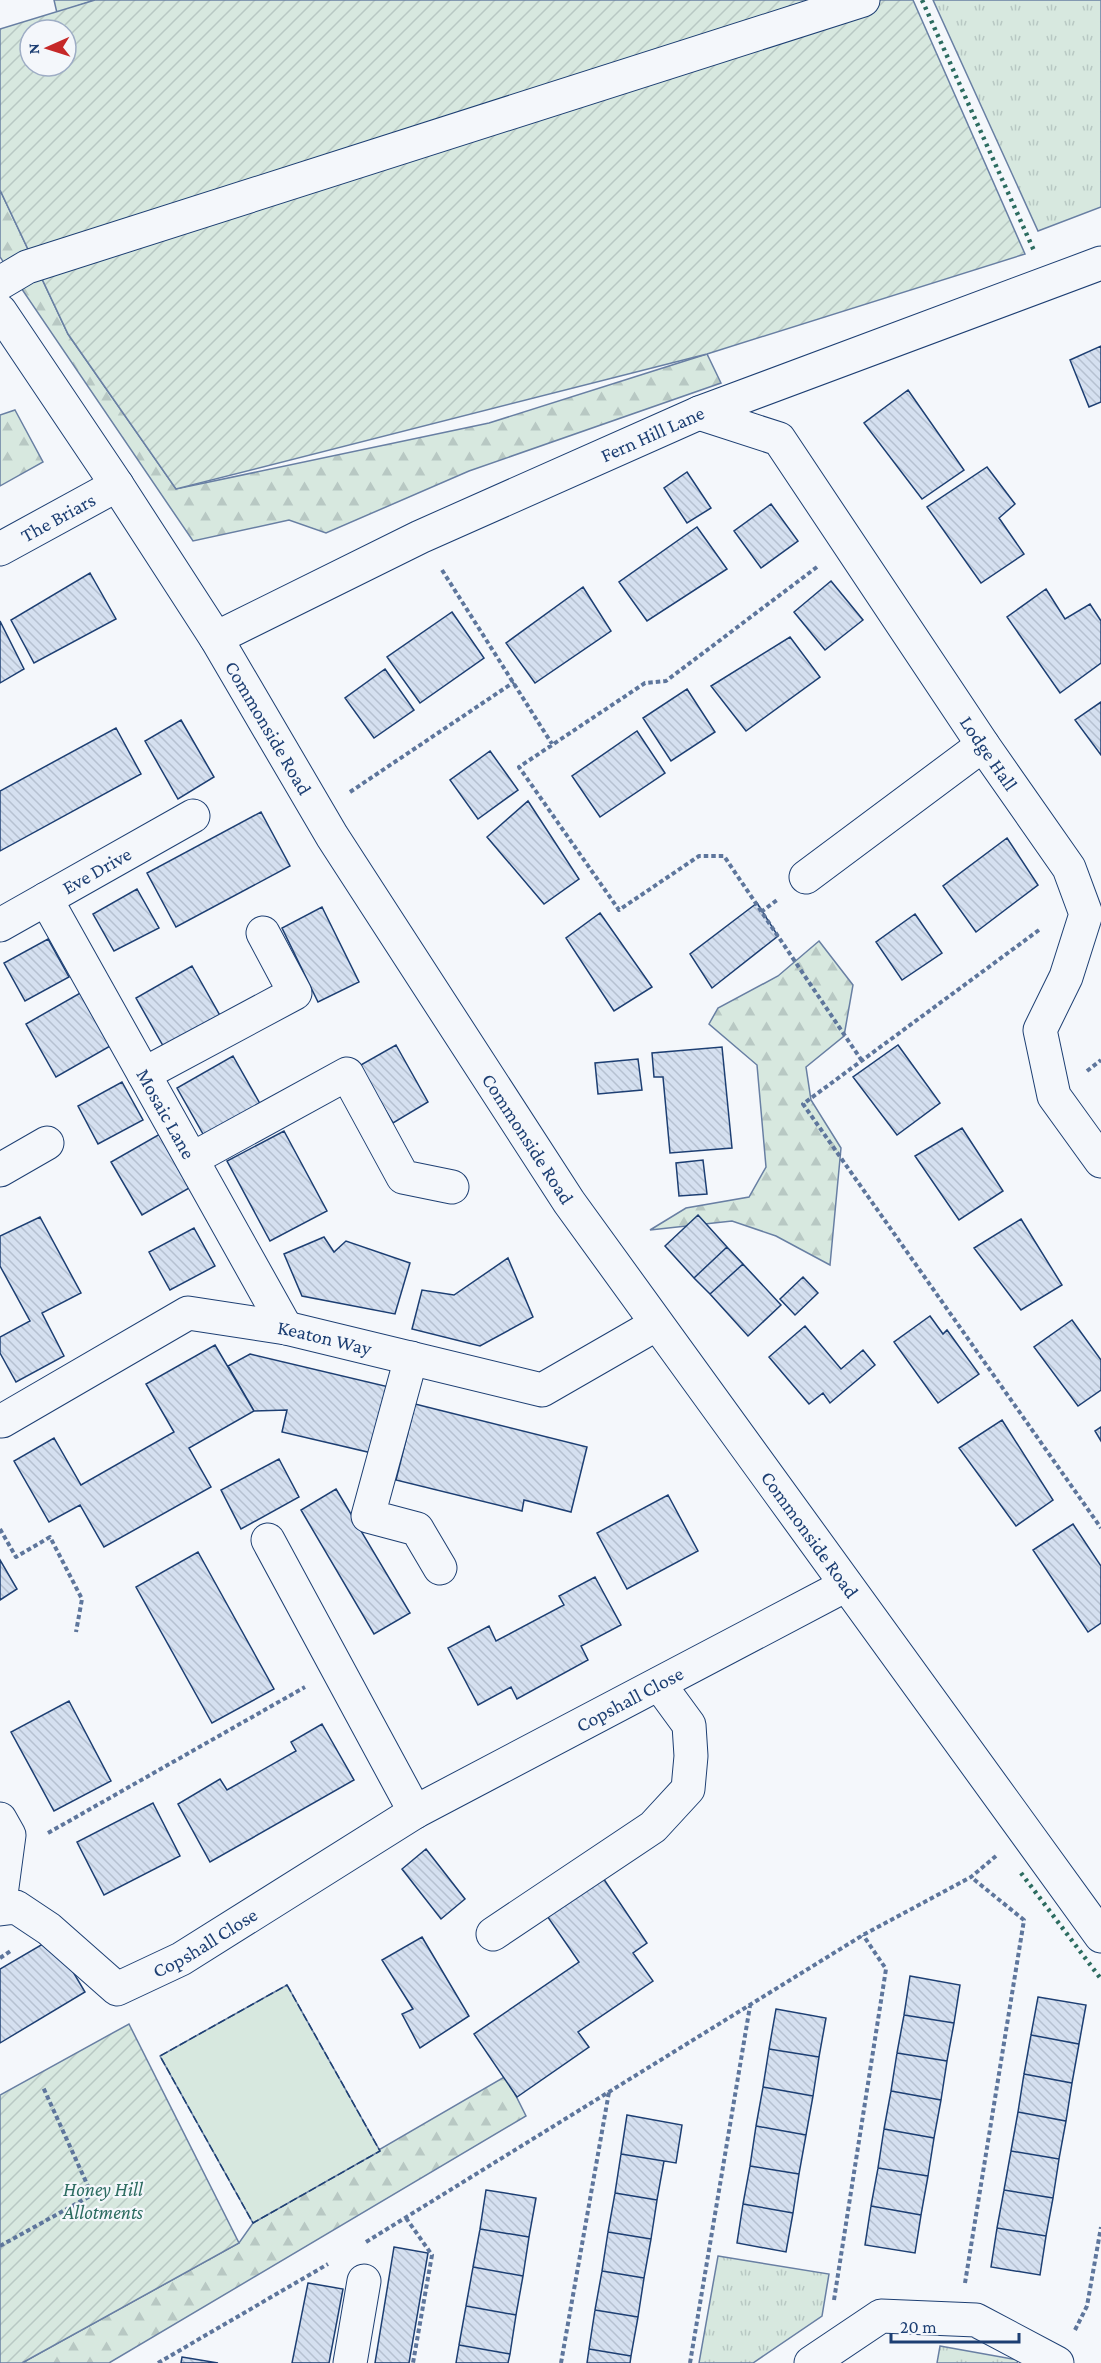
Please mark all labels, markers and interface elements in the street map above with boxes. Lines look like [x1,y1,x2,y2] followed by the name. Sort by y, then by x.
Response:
[18,18,78,78] north arrow
[25,43,42,55] text: N
[597,401,707,466] street label: Fern Hill Lane
[17,488,99,547] street label: The Briars
[221,657,317,799] street label: Commonside Road
[956,712,1022,795] street label: Lodge Hall
[58,842,135,899] street label: Eve Drive
[132,1065,200,1163] street label: Mosaic Lane
[478,1069,579,1209] street label: Commonside Road
[276,1316,375,1361] street label: Keaton Way
[757,1467,863,1602] street label: Commonside Road
[572,1662,687,1736] street label: Copshall Close
[149,1903,261,1982] street label: Copshall Close
[62,2178,144,2223] park label: Honey Hill Allotments
[891,2306,1018,2344] scale bar
[900,2317,937,2337] text: 20 m

